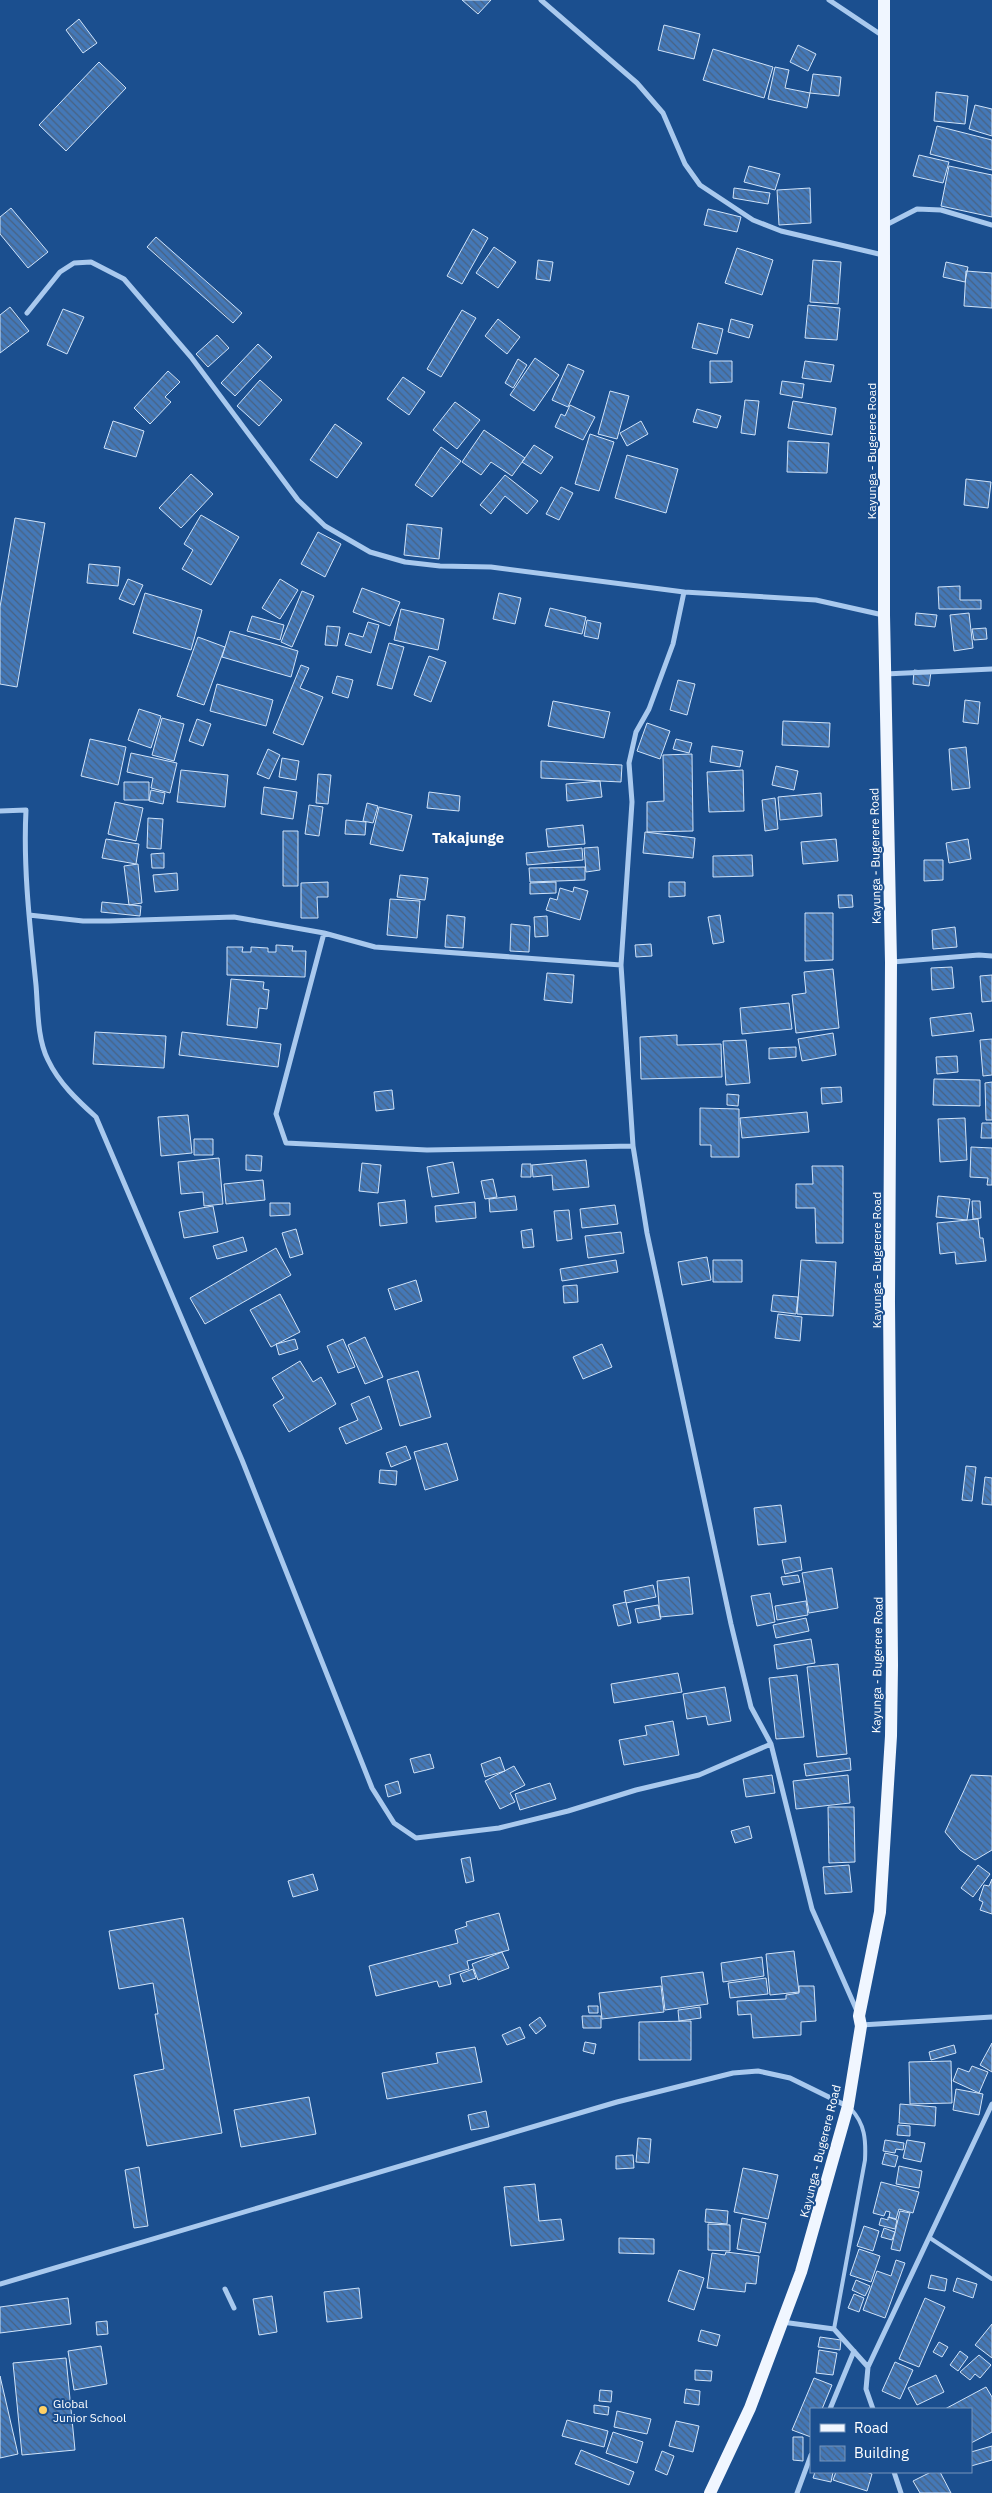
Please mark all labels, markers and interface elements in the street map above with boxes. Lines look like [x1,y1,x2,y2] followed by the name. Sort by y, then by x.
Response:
[864,383,879,519] street label: Kayunga - Bugerere Road
[866,788,884,924] street label: Kayunga - Bugerere Road
[432,828,504,847] district label: Takajunge
[869,1192,884,1328] street label: Kayunga - Bugerere Road
[868,1597,886,1733] street label: Kayunga - Bugerere Road
[796,2083,844,2219] street label: Kayunga - Bugerere Road
[53,2396,126,2425] place label: Global Junior School
[37,2404,49,2416] marker: Global Junior School
[810,2408,972,2473] legend
[854,2418,889,2437] text: Road
[854,2443,909,2462] text: Building

